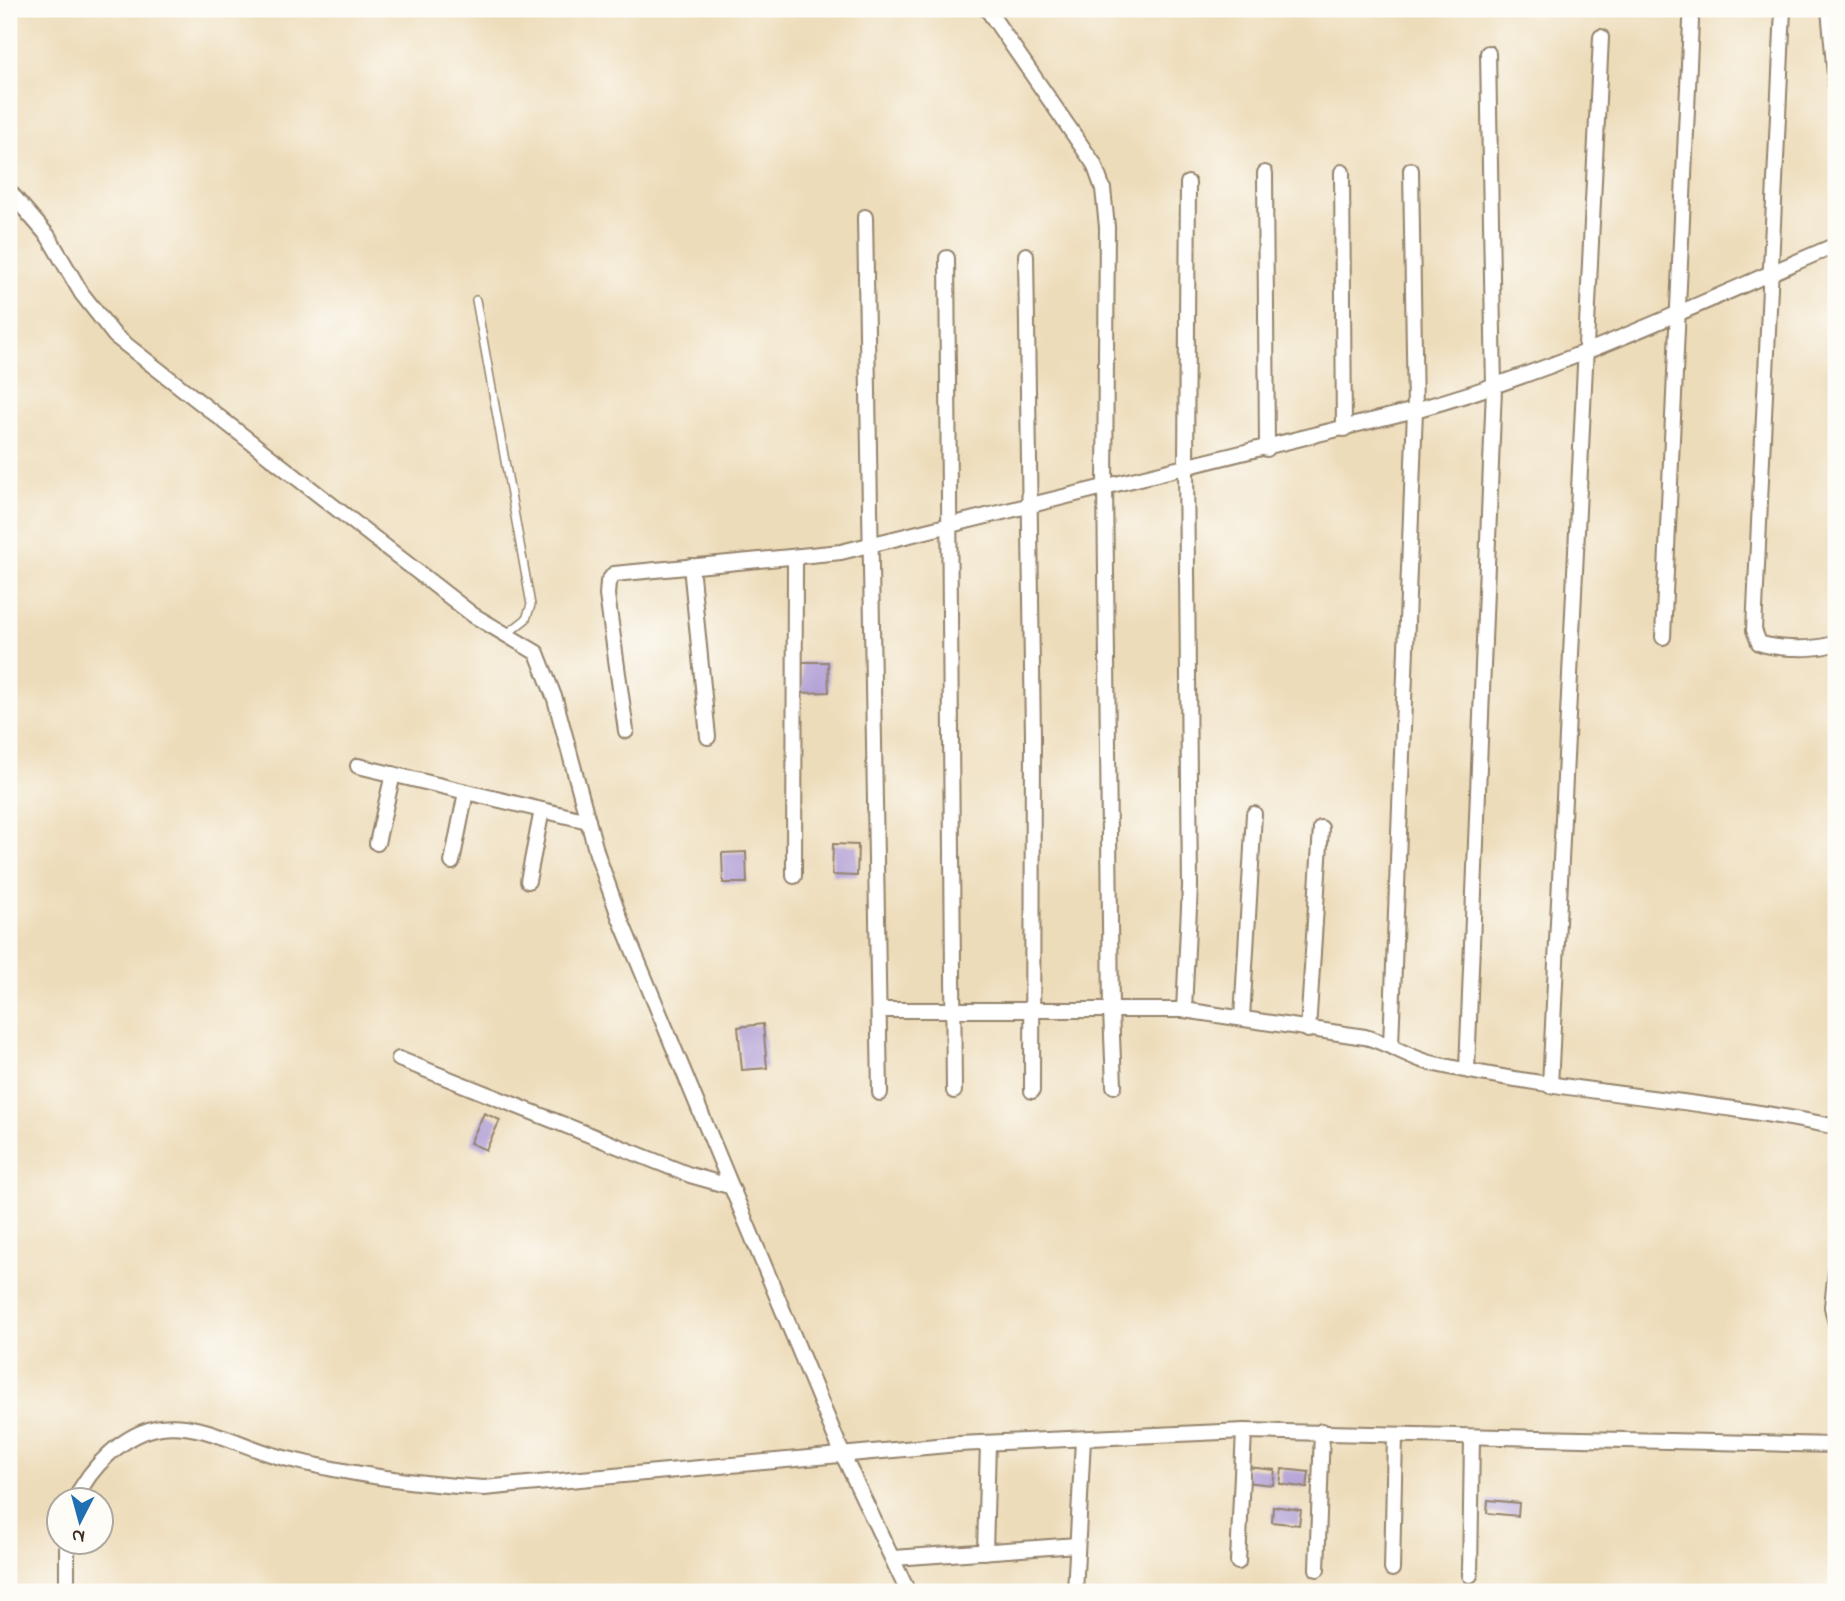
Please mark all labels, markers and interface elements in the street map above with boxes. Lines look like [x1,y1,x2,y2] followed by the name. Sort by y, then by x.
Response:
[46,1486,116,1556] north arrow
[71,1521,86,1550] text: N

